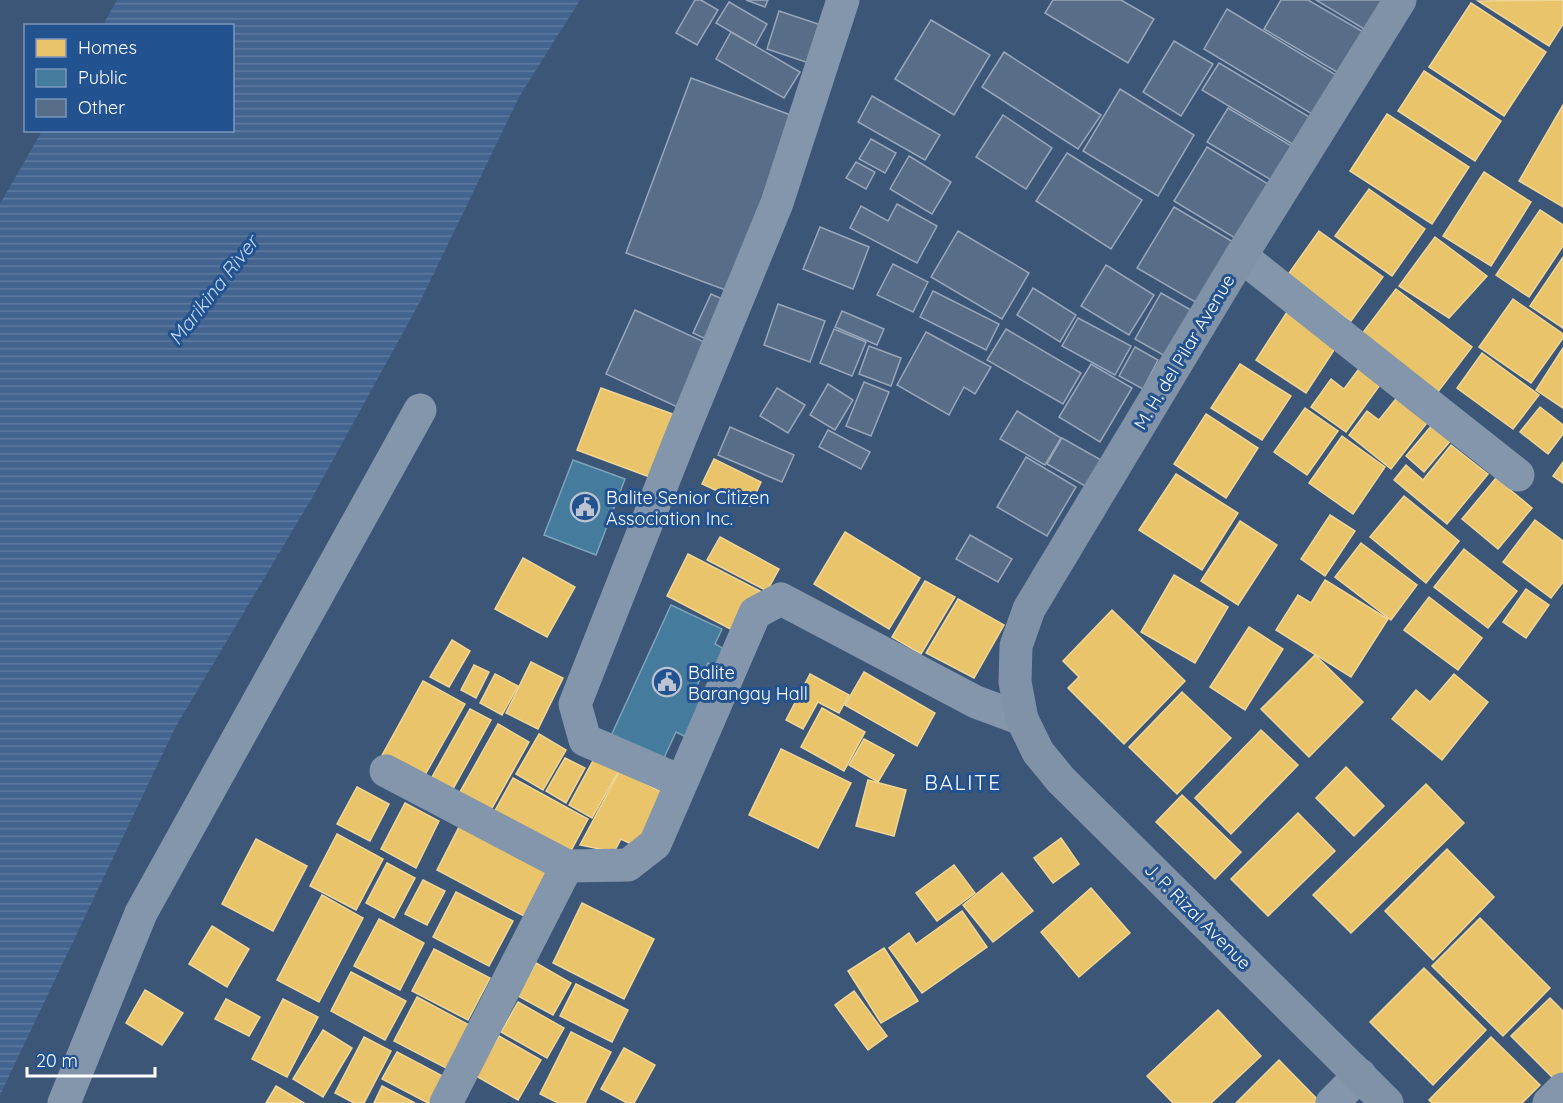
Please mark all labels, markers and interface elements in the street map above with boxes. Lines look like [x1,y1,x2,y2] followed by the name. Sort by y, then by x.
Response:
[24,24,234,132] legend
[78,36,137,59] text: Homes
[78,66,127,89] text: Public
[78,96,125,119] text: Other
[163,229,265,350] water label: Marikina River
[1128,270,1240,434] street label: M. H. del Pilar Avenue
[606,486,770,530] place label: Balite Senior Citizen Association Inc.
[569,491,601,523] public building icon: Balite Senior Citizen Association Inc.
[688,661,808,705] place label: Balite Barangay Hall
[651,666,683,698] public building icon: Balite Barangay Hall
[924,769,1002,795] district label: BALITE
[1140,858,1256,974] street label: J. P. Rizal Avenue
[27,1040,154,1078] scale bar
[36,1049,78,1072] text: 20 m

